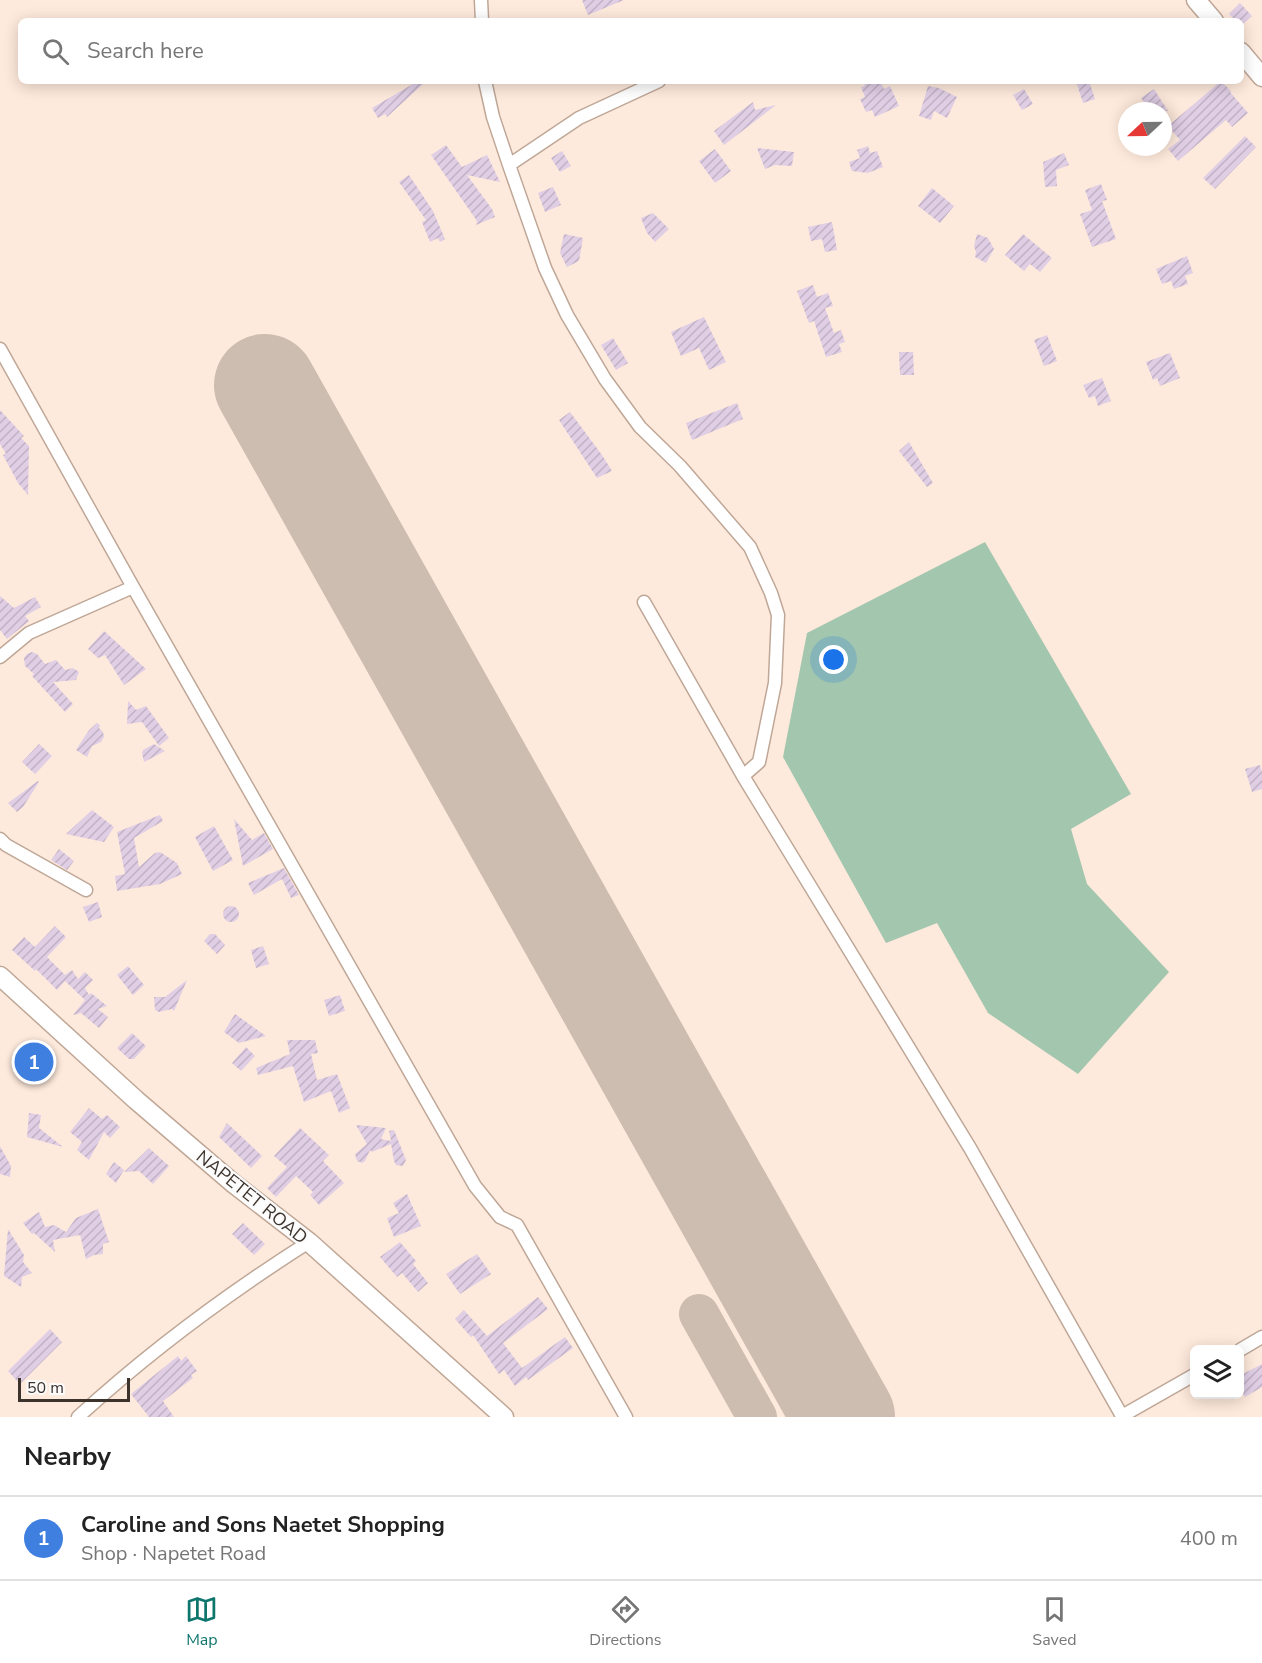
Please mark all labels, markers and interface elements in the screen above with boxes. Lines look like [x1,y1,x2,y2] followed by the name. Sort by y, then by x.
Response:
[18,18,1244,84] search box
[39,35,72,68] icon: search
[87,36,204,66] text: Search here
[1118,102,1172,156] north arrow
[819,645,848,674] your location
[15,1040,54,1084] pin: 1
[191,1145,313,1249] street label: NAPETET ROAD
[1190,1345,1244,1399] map controls
[1190,1345,1244,1399] button: layers
[18,1375,130,1402] scale bar
[27,1377,64,1399] text: 50 m
[24,1439,111,1474] text: Nearby
[81,1510,445,1540] text: Caroline and Sons Naetet Shopping
[38,1525,50,1552] text: 1
[1180,1525,1238,1552] text: 400 m
[81,1540,266,1567] text: Shop · Napetet Road
[185,1593,218,1651] tab: Map
[589,1593,661,1651] tab: Directions
[1032,1593,1077,1651] tab: Saved

